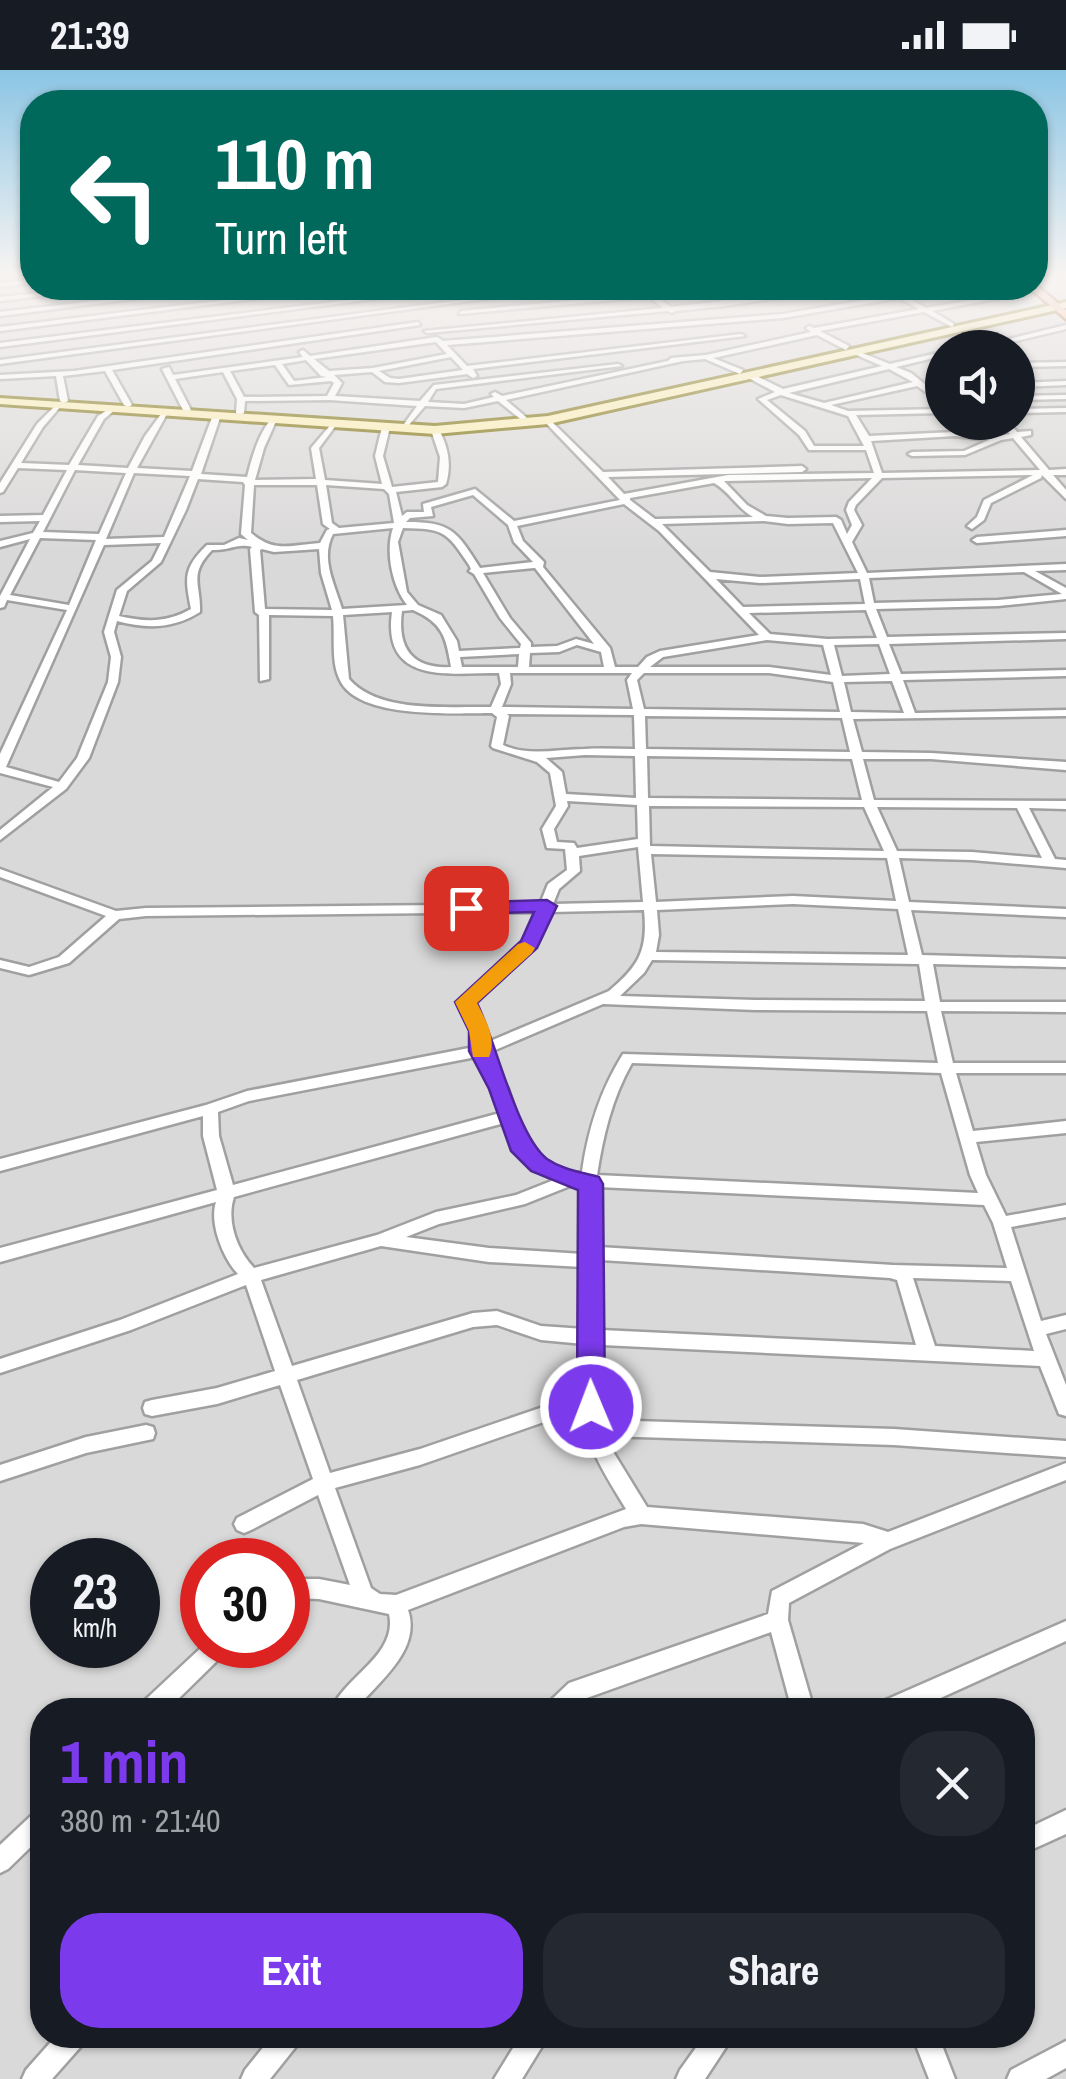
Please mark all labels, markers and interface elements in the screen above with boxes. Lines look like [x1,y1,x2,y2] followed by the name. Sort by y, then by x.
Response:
[50,10,130,61] text: 21:39
[215,117,375,211] text: 110 m
[50,130,180,260] icon: left
[215,207,347,268] text: Turn left
[925,330,1035,440] map controls
[925,330,1035,440] button: sound
[424,866,509,951] pin
[439,881,494,936] icon: arrive
[539,1355,643,1459] position arrow
[180,1538,310,1668] speed limit sign: 30
[72,1557,118,1625] text: 23
[73,1611,117,1645] text: km/h
[60,1721,189,1802] text: 1 min
[900,1731,1005,1836] button: close
[60,1799,220,1842] text: 380 m · 21:40
[60,1913,523,2028] button: Exit
[543,1913,1005,2028] button: Share

